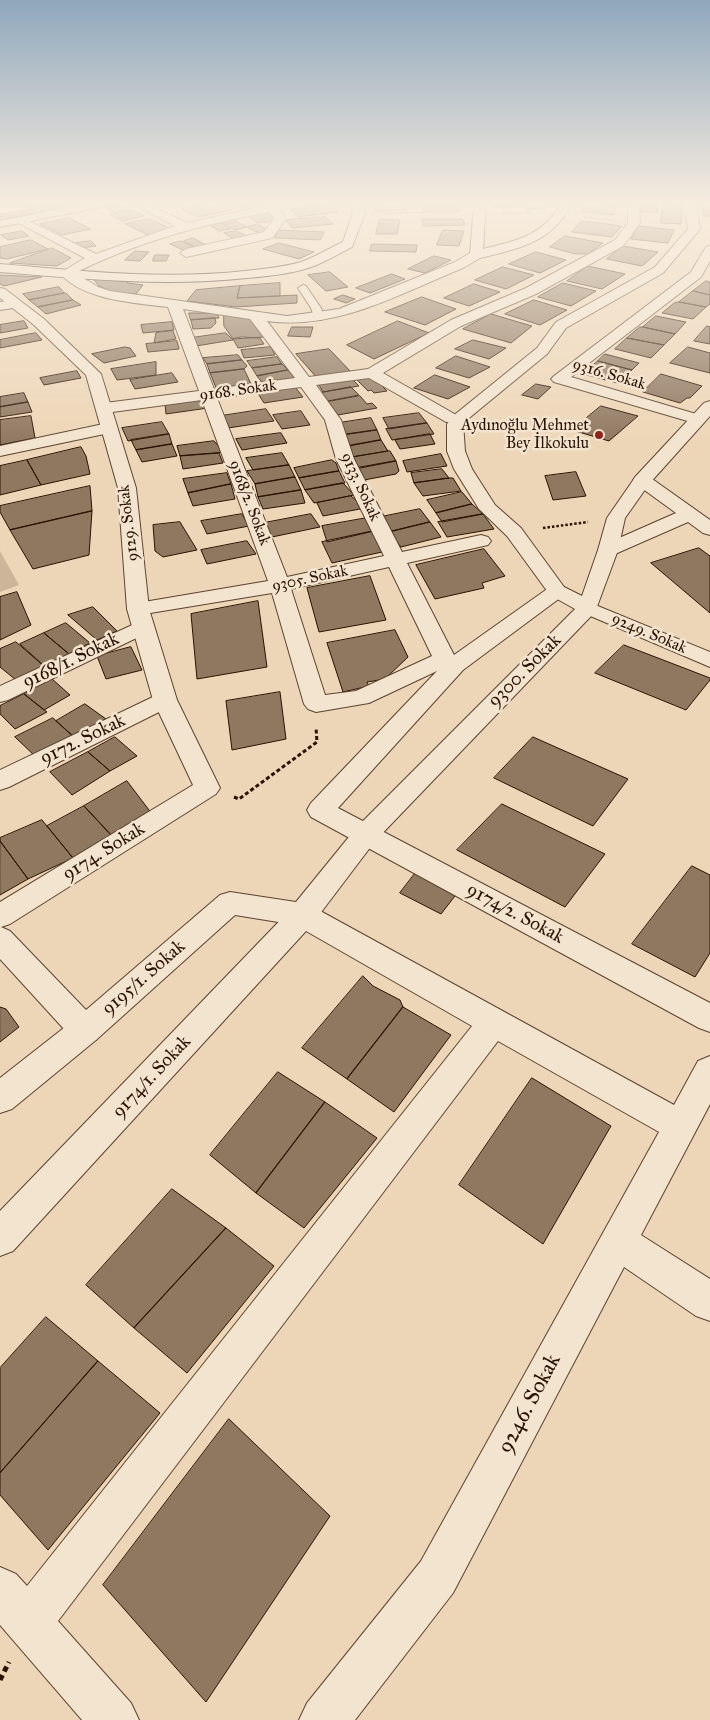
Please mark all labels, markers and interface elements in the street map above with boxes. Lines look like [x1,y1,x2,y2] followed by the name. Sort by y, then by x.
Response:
[570,355,648,395] street label: 9316. Sokak
[198,376,278,406] street label: 9168. Sokak
[461,416,589,454] place label: Aydınoğlu Mehmet Bey İlkokulu
[593,429,605,441] marker: Aydınoğlu Mehmet Bey İlkokulu
[336,450,384,524] street label: 9133. Sokak
[224,458,274,548] street label: 9168/2. Sokak
[115,484,143,562] street label: 9129. Sokak
[270,562,350,596] street label: 9305. Sokak
[609,610,689,658] street label: 9249. Sokak
[19,628,123,694] street label: 9168/1. Sokak
[484,630,566,712] street label: 9300. Sokak
[37,710,129,770] street label: 9172. Sokak
[59,818,149,886] street label: 9174. Sokak
[462,879,568,949] street label: 9174/2. Sokak
[98,936,190,1020] street label: 9195/1. Sokak
[108,1031,196,1123] street label: 9174/1. Sokak
[493,1350,567,1458] street label: 9246. Sokak

